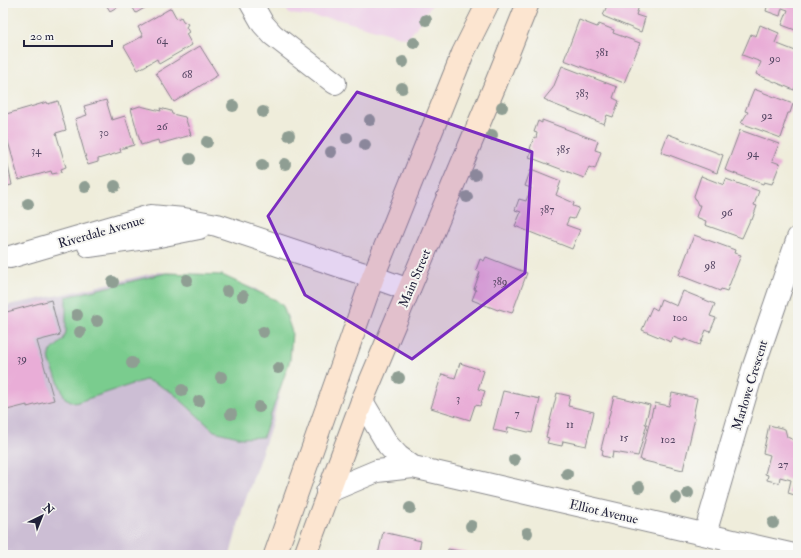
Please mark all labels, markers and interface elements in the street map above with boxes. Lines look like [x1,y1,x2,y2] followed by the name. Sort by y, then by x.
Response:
[24,22,112,48] scale bar
[30,29,55,44] text: 20 m
[156,34,169,47] house number: 64
[595,46,609,59] house number: 381
[768,52,781,65] house number: 90
[182,68,192,81] house number: 68
[575,87,589,100] house number: 383
[760,109,773,122] house number: 92
[156,120,169,133] house number: 26
[99,126,109,139] house number: 30
[556,143,570,156] house number: 385
[31,144,42,157] house number: 34
[746,147,760,160] house number: 94
[540,203,554,216] house number: 387
[720,206,734,219] house number: 96
[56,212,147,252] street label: Riverdale Avenue
[395,247,434,310] street label: Main Street
[704,259,715,272] house number: 98
[492,275,508,288] house number: 389
[672,311,688,324] house number: 100
[729,338,771,432] street label: Marlowe Crescent
[17,352,27,365] house number: 39
[456,392,460,405] house number: 3
[514,407,520,420] house number: 7
[566,418,574,431] house number: 11
[620,431,629,444] house number: 15
[660,433,676,446] house number: 102
[778,458,788,471] house number: 27
[22,496,62,536] north arrow
[568,496,640,528] street label: Elliot Avenue
[40,500,57,518] text: N

